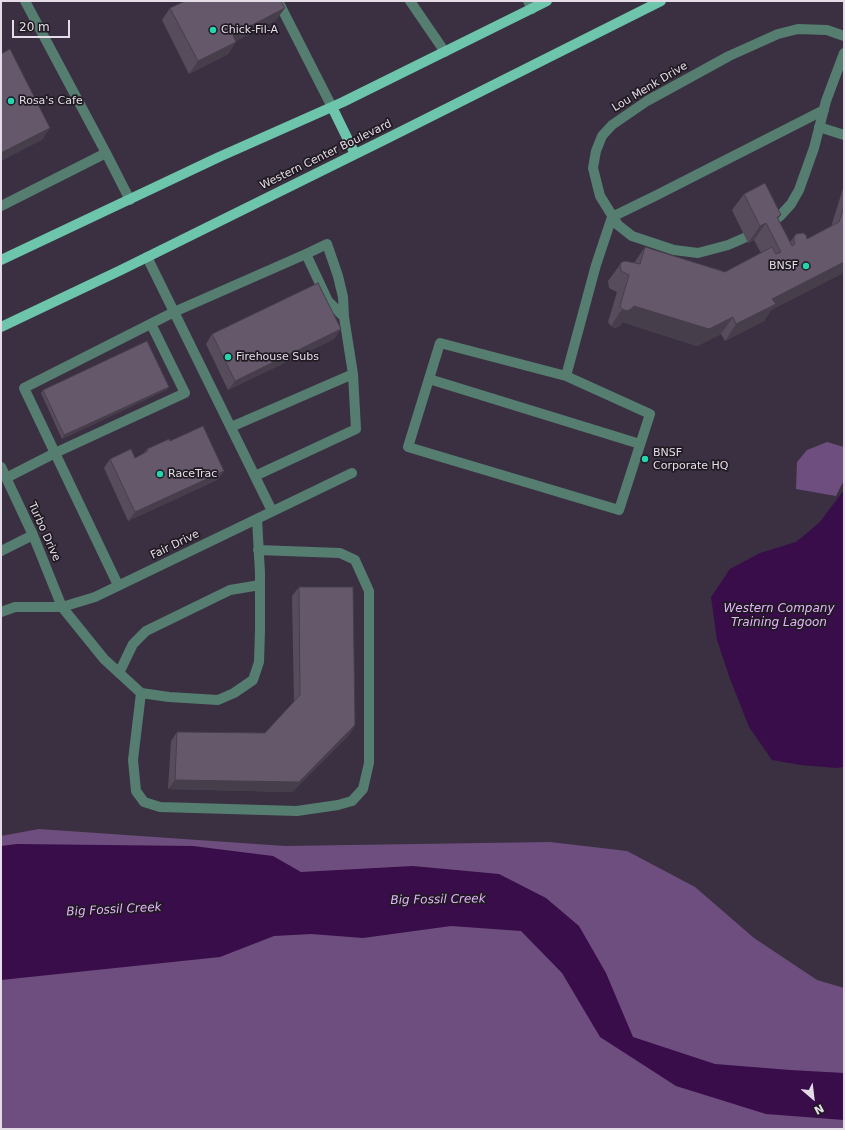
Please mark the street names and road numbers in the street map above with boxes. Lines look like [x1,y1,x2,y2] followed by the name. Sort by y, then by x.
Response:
[610,59,690,115] street label: Lou Menk Drive
[258,117,394,193] street label: Western Center Boulevard
[25,501,63,563] street label: Turbo Drive
[149,528,201,562] street label: Fair Drive

